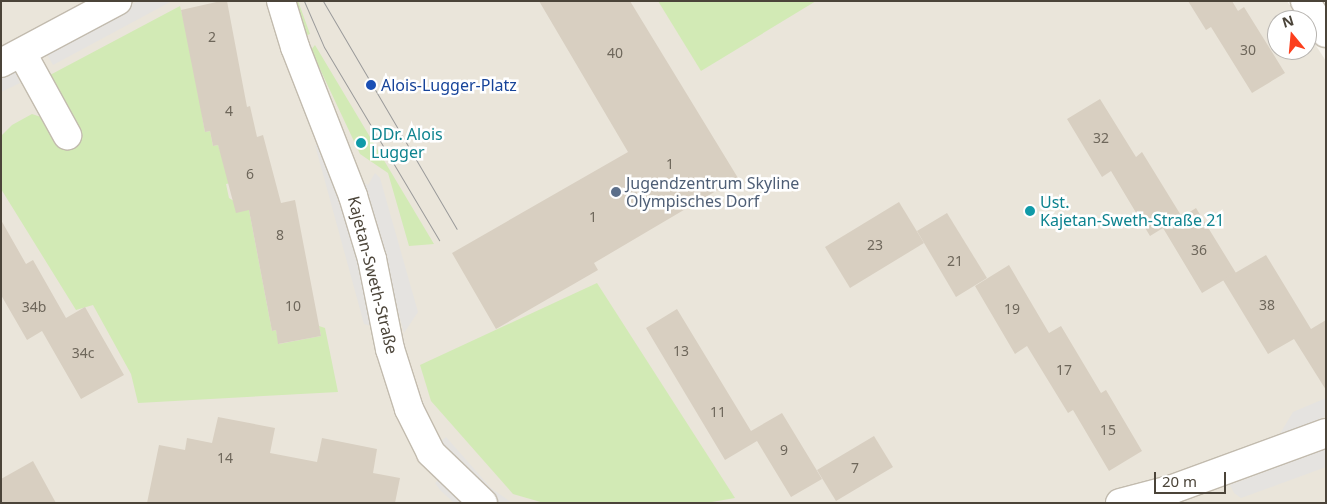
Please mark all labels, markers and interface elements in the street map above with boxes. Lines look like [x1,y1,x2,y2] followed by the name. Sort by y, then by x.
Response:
[1267,10,1317,60] north arrow
[1280,10,1296,32] text: N
[208,29,216,45] house number: 2
[1240,42,1256,58] house number: 30
[607,45,623,61] house number: 40
[381,75,517,95] place label: Alois-Lugger-Platz
[365,79,377,91] marker: Alois-Lugger-Platz
[225,103,233,119] house number: 4
[371,124,443,162] place label: DDr. Alois Lugger
[1093,130,1109,146] house number: 32
[355,137,367,149] marker: DDr. Alois Lugger
[666,156,674,172] house number: 1
[246,166,254,182] house number: 6
[626,173,799,211] place label: Jugendzentrum Skyline Olympisches Dorf
[610,186,622,198] marker: Jugendzentrum Skyline Olympisches Dorf
[1040,192,1224,230] place label: Ust. Kajetan-Sweth-Straße 21
[344,194,402,356] street label: Kajetan-Sweth-Straße
[1024,205,1036,217] marker: Ust. Kajetan-Sweth-Straße 21
[589,209,597,225] house number: 1
[276,227,284,243] house number: 8
[867,237,883,253] house number: 23
[1191,242,1207,258] house number: 36
[947,253,963,269] house number: 21
[1259,297,1275,313] house number: 38
[285,298,301,314] house number: 10
[22,299,46,315] house number: 34b
[1004,301,1020,317] house number: 19
[673,343,689,359] house number: 13
[72,345,94,361] house number: 34c
[1056,362,1072,378] house number: 17
[710,404,726,420] house number: 11
[1100,422,1116,438] house number: 15
[780,442,788,458] house number: 9
[217,450,233,466] house number: 14
[851,460,859,476] house number: 7
[1157,462,1230,494] scale bar
[1162,471,1197,491] text: 20 m

